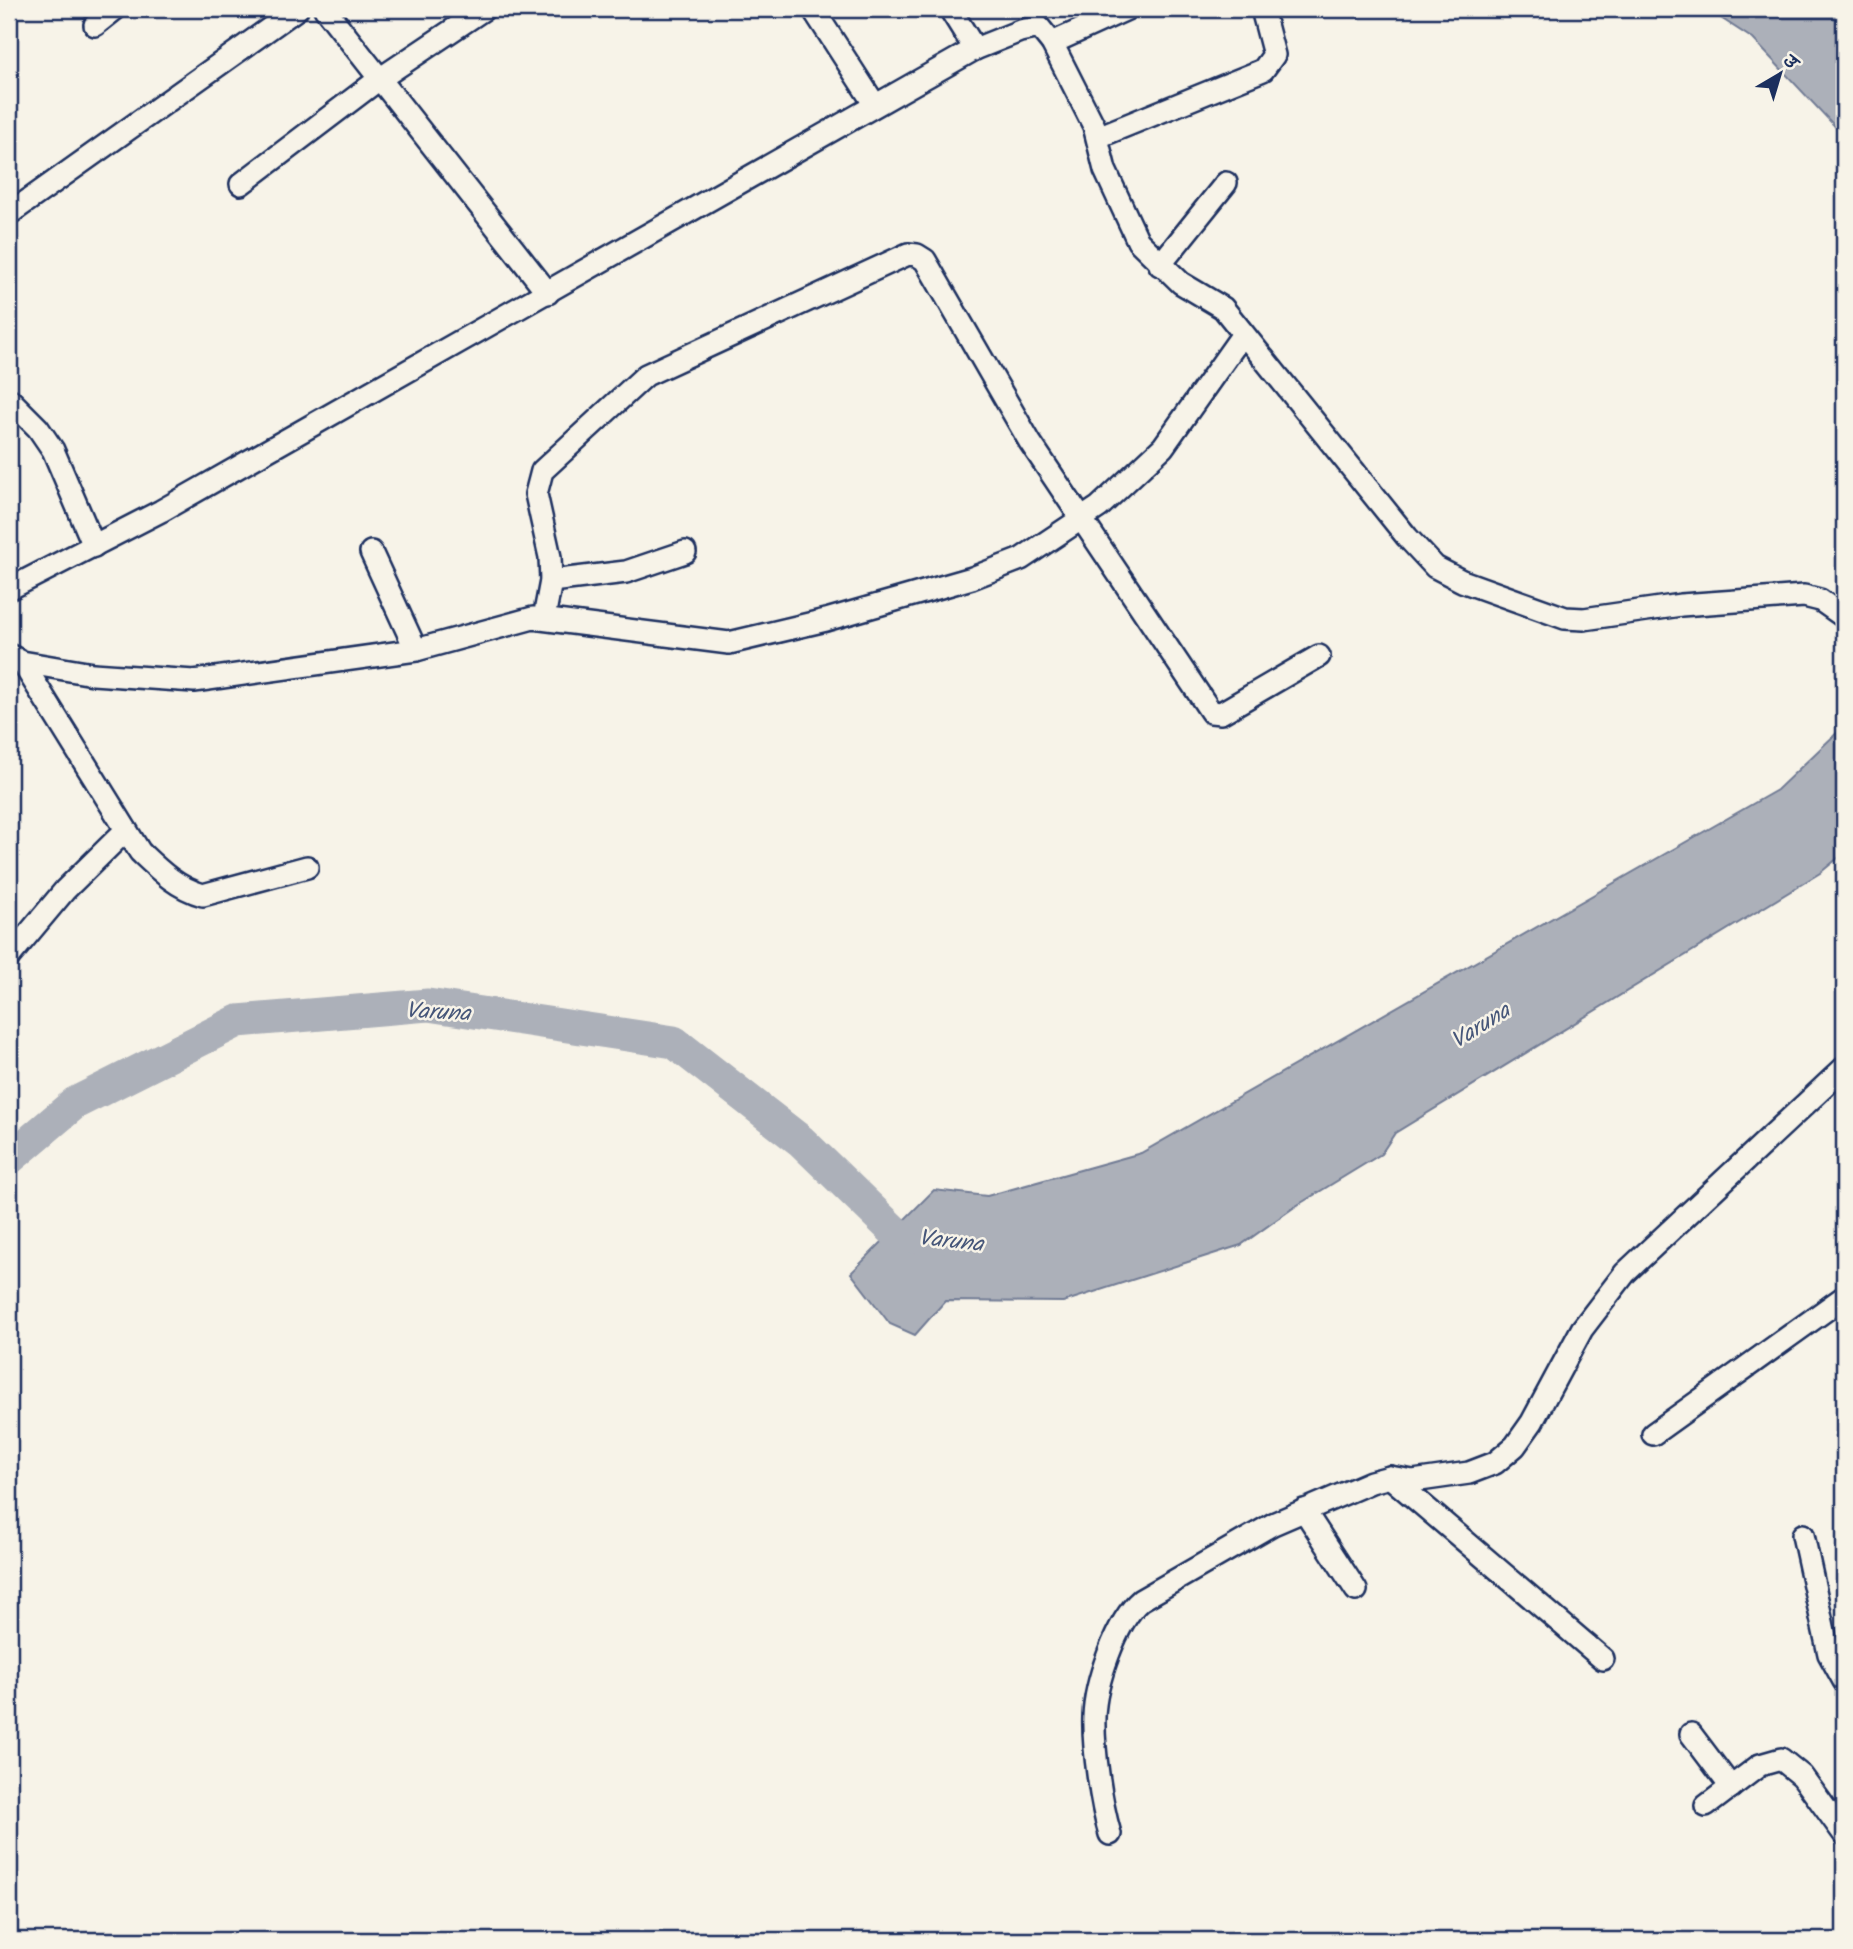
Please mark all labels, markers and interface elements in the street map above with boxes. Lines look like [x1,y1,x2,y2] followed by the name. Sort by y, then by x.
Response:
[1744,38,1814,108] north arrow
[1775,47,1806,80] text: उ
[405,993,473,1033] water label: Varuna
[1444,993,1520,1059] water label: Varuna
[917,1221,987,1264] water label: Varuna

